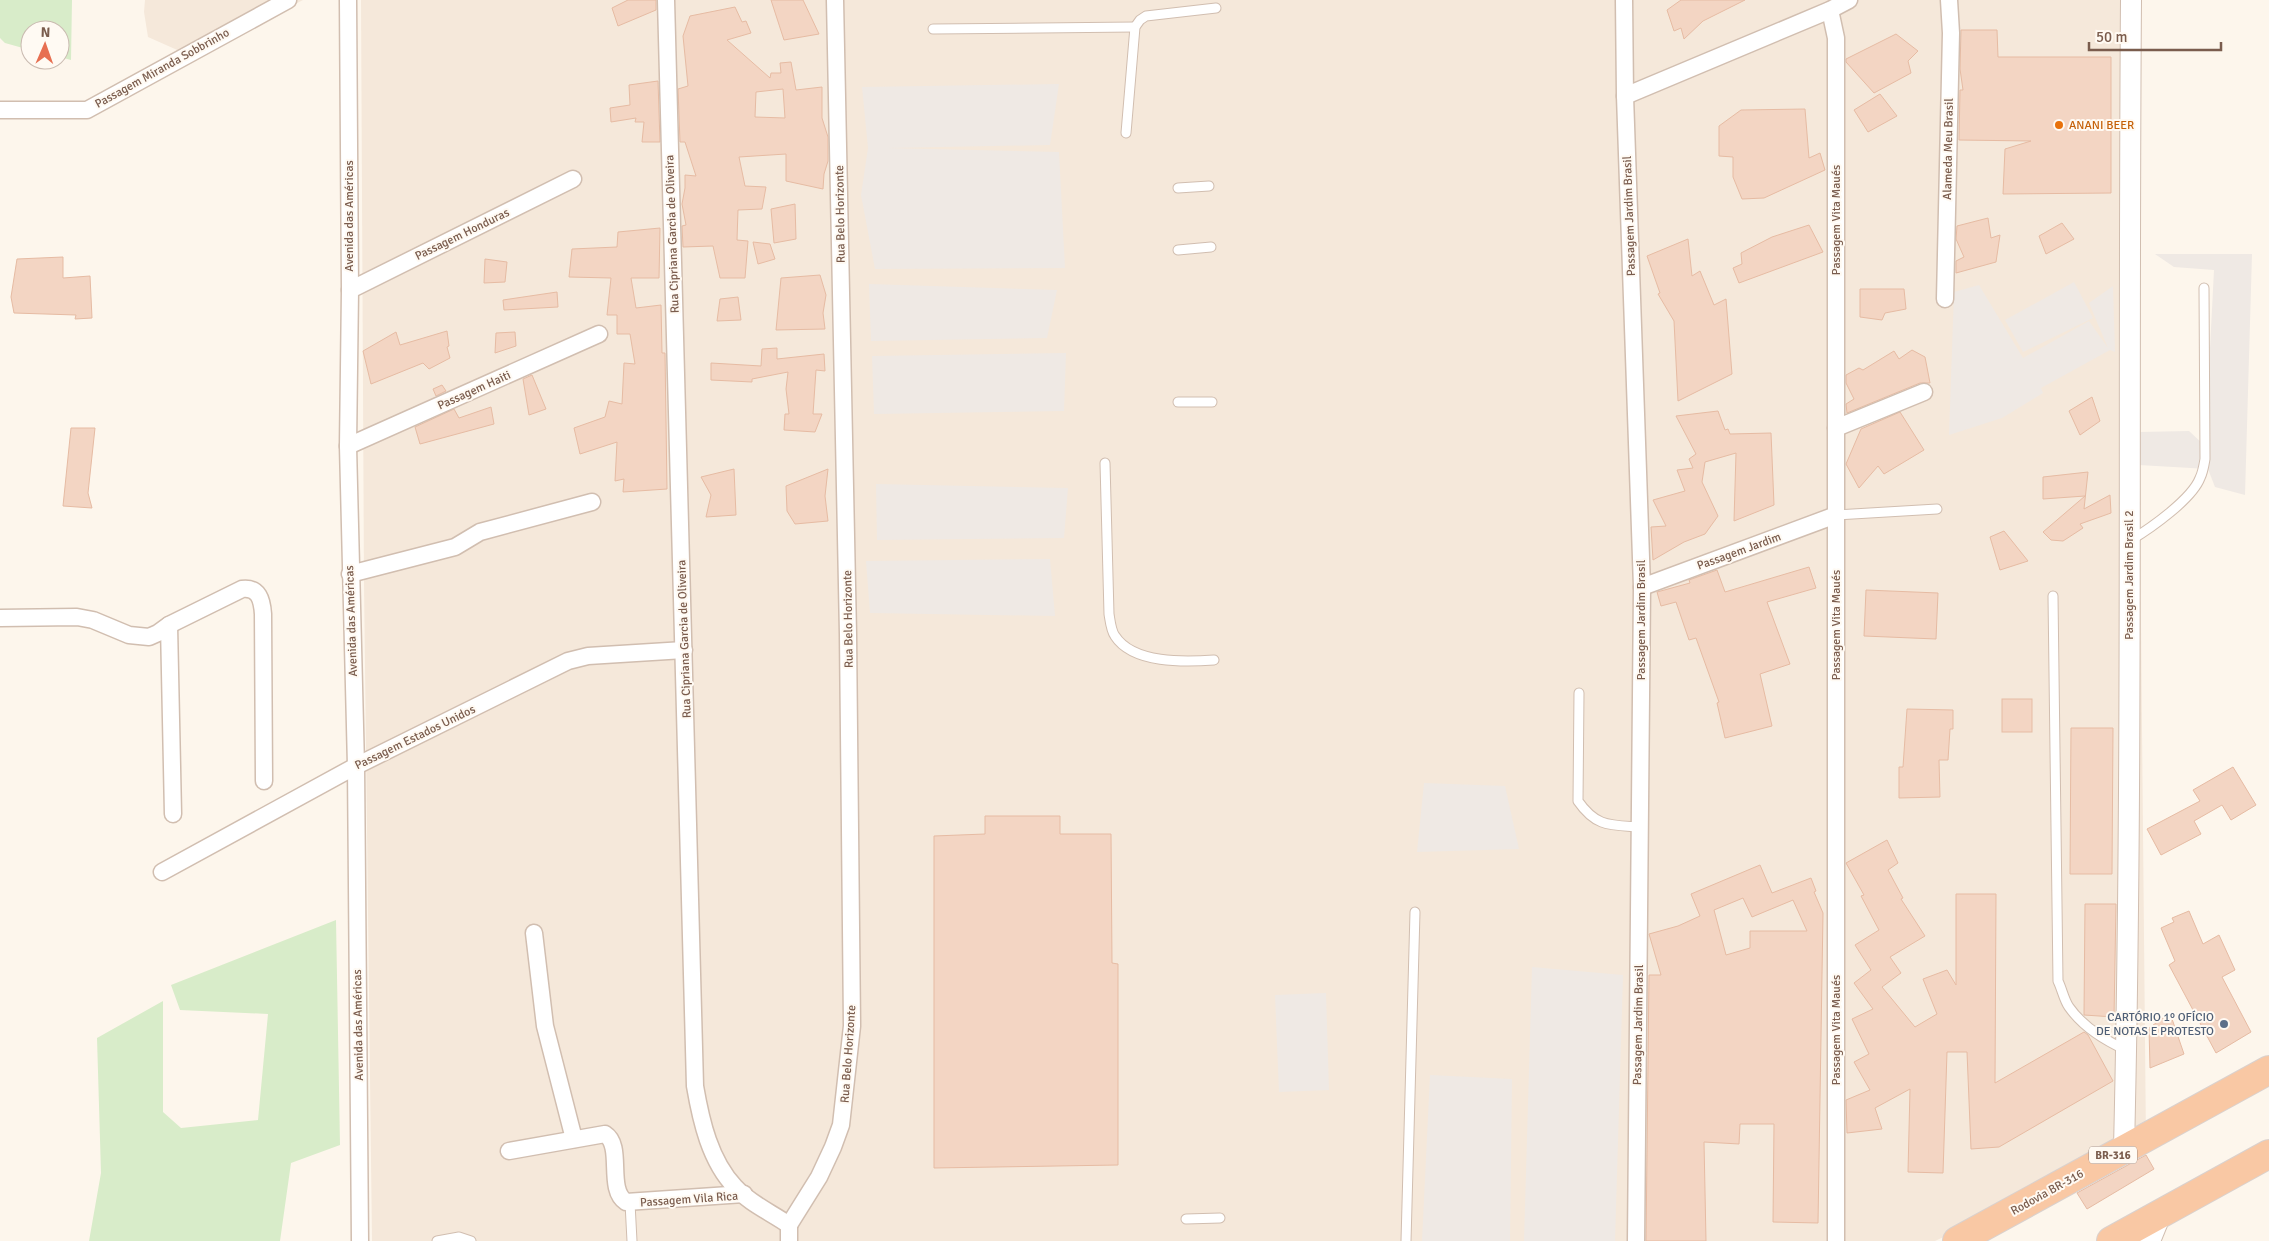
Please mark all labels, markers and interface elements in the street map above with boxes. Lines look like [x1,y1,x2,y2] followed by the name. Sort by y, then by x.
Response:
[20,20,70,70] north arrow
[2089,20,2222,52] scale bar
[40,24,51,41] text: N
[92,25,232,112] street label: Passagem Miranda Sobbrinho
[2096,28,2127,46] text: 50 m
[1940,97,1957,200] street label: Alameda Meu Brasil
[2069,118,2134,133] place label: ANANI BEER
[2053,119,2065,131] marker: ANANI BEER
[662,154,683,313] street label: Rua Cipriana Garcia de Oliveira
[1620,155,1639,276] street label: Passagem Jardim Brasil
[342,160,357,272] street label: Avenida das Américas
[832,165,849,263] street label: Rua Belo Horizonte
[1829,165,1844,275] street label: Passagem Vita Maués
[413,205,512,264] street label: Passagem Honduras
[435,368,513,413] street label: Passagem Haiti
[2122,510,2137,640] street label: Passagem Jardim Brasil 2
[1695,529,1783,574] street label: Passagem Jardim
[674,559,695,718] street label: Rua Cipriana Garcia de Oliveira
[1634,559,1649,680] street label: Passagem Jardim Brasil
[342,565,361,677] street label: Avenida das Américas
[840,570,857,668] street label: Rua Belo Horizonte
[1829,570,1844,680] street label: Passagem Vita Maués
[353,702,478,773] street label: Passagem Estados Unidos
[1630,964,1647,1085] street label: Passagem Jardim Brasil
[350,969,367,1081] street label: Avenida das Américas
[1829,975,1844,1085] street label: Passagem Vita Maués
[838,1005,859,1103] street label: Rua Belo Horizonte
[2096,1010,2214,1039] place label: CARTÓRIO 1º OFÍCIO DE NOTAS E PROTESTO
[2218,1018,2230,1030] marker: CARTÓRIO 1º OFÍCIO DE NOTAS E PROTESTO
[2089,1146,2137,1164] road number: BR-316
[2008,1166,2086,1219] street label: Rodovia BR-316
[639,1189,739,1210] street label: Passagem Vila Rica

